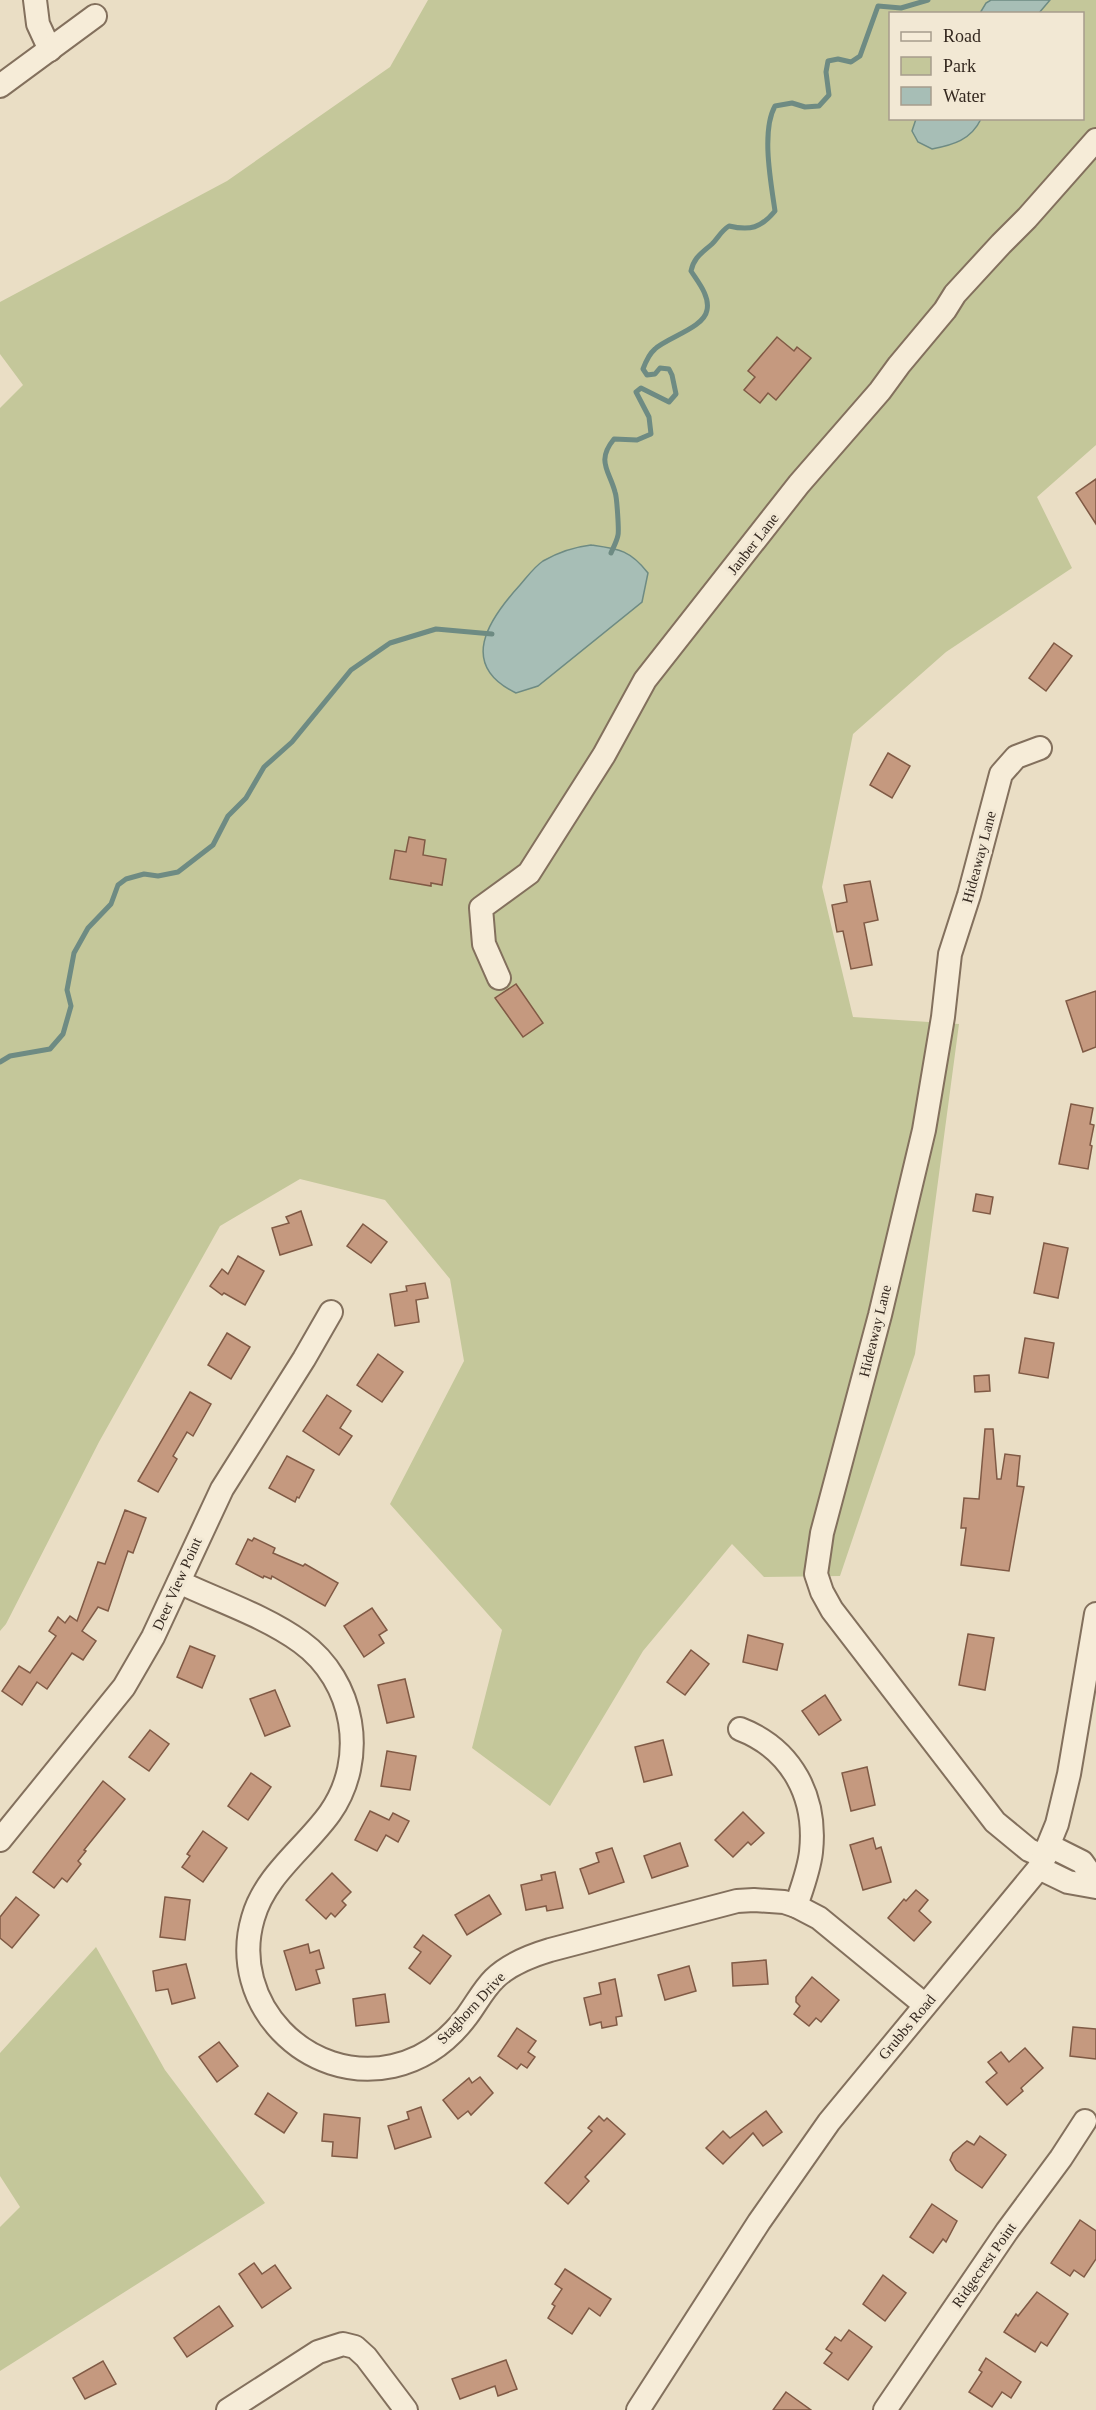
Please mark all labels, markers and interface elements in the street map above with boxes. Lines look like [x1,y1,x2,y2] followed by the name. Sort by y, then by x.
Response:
[889,12,1084,120] legend
[943,26,981,46] text: Road
[943,56,976,76] text: Park
[943,86,986,106] text: Water
[724,510,782,578] street label: Janber Lane
[959,809,999,905] street label: Hideaway Lane
[856,1283,894,1379] street label: Hideaway Lane
[149,1534,205,1633] street label: Deer View Point
[434,1969,508,2047] street label: Staghorn Drive
[875,1991,939,2063] street label: Grubbs Road
[949,2219,1020,2310] street label: Ridgecrest Point

